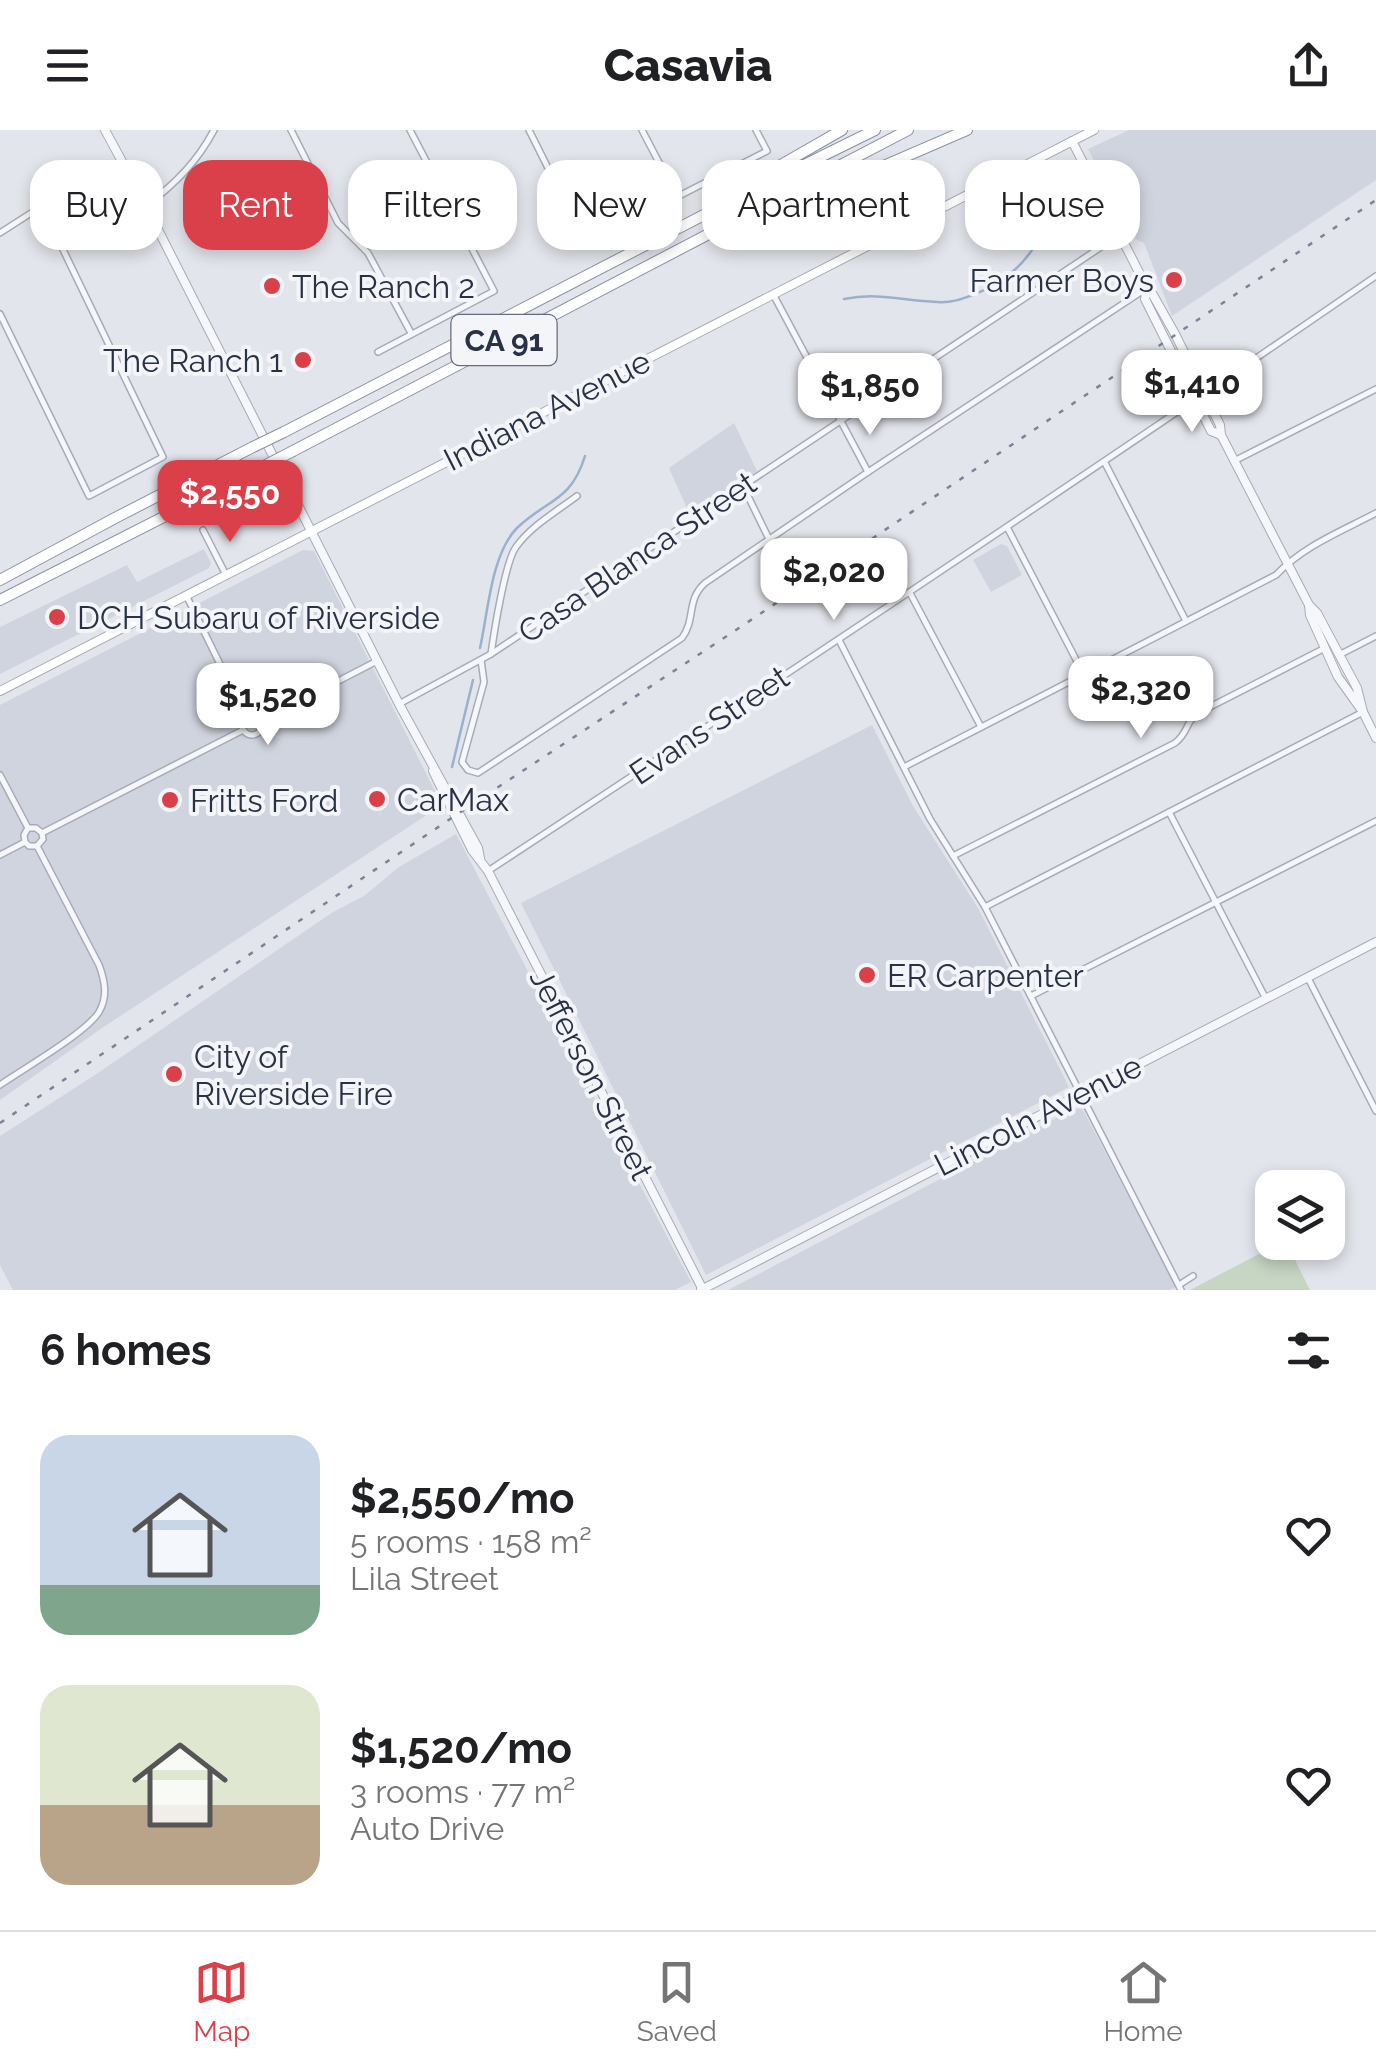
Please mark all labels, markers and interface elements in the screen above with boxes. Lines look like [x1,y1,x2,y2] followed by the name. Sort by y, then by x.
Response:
[40,38,95,93] icon: menu
[1281,38,1336,93] icon: share
[604,39,772,92] text: Casavia
[30,160,163,250] chip: Buy
[183,160,328,250] chip: Rent
[348,160,517,250] chip: Filters
[537,160,682,250] chip: New
[702,160,945,250] chip: Apartment
[965,160,1140,250] chip: House
[970,262,1154,299] place label: Farmer Boys
[292,268,475,305] place label: The Ranch 2
[1163,269,1185,291] marker: Farmer Boys
[261,275,283,297] marker: The Ranch 2
[452,315,556,365] road number: CA 91
[103,342,283,379] place label: The Ranch 1
[438,342,656,478] street label: Indiana Avenue
[292,349,314,371] marker: The Ranch 1
[1111,350,1273,435] pin: $1,410
[789,353,951,438] pin: $1,850
[1143,364,1241,401] text: $1,410
[820,367,920,404] text: $1,850
[149,460,311,545] pin: $2,550
[511,464,763,650] street label: Casa Blanca Street
[180,474,280,511] text: $2,550
[753,538,915,623] pin: $2,020
[782,552,886,589] text: $2,020
[77,599,440,636] place label: DCH Subaru of Riverside
[46,606,68,628] marker: DCH Subaru of Riverside
[1060,656,1222,741] pin: $2,320
[622,658,796,792] street label: Evans Street
[187,663,349,748] pin: $1,520
[1090,670,1192,707] text: $2,320
[219,677,317,714] text: $1,520
[397,781,509,818] place label: CarMax
[190,782,338,819] place label: Fritts Ford
[366,788,388,810] marker: CarMax
[159,789,181,811] marker: Fritts Ford
[887,957,1084,994] place label: ER Carpenter
[523,962,661,1186] street label: Jefferson Street
[856,964,878,986] marker: ER Carpenter
[194,1038,393,1112] place label: City of Riverside Fire
[928,1047,1148,1183] street label: Lincoln Avenue
[163,1063,185,1085] marker: City of Riverside Fire
[1255,1170,1345,1260] map controls
[1255,1170,1345,1260] button: layers
[1281,1323,1336,1378] icon: filters
[40,1326,211,1375] text: 6 homes
[350,1474,574,1523] text: $2,550/mo
[120,1475,240,1595] icon: home
[1281,1508,1336,1563] icon: heart
[350,1523,592,1560] text: 5 rooms · 158 m²
[350,1560,499,1597] text: Lila Street
[350,1724,572,1773] text: $1,520/mo
[120,1725,240,1845] icon: home
[1281,1758,1336,1813] icon: heart
[350,1773,576,1810] text: 3 rooms · 77 m²
[350,1810,504,1847] text: Auto Drive
[193,1955,250,2048] tab: Map
[637,1955,717,2048] tab: Saved
[1103,1955,1183,2048] tab: Home

